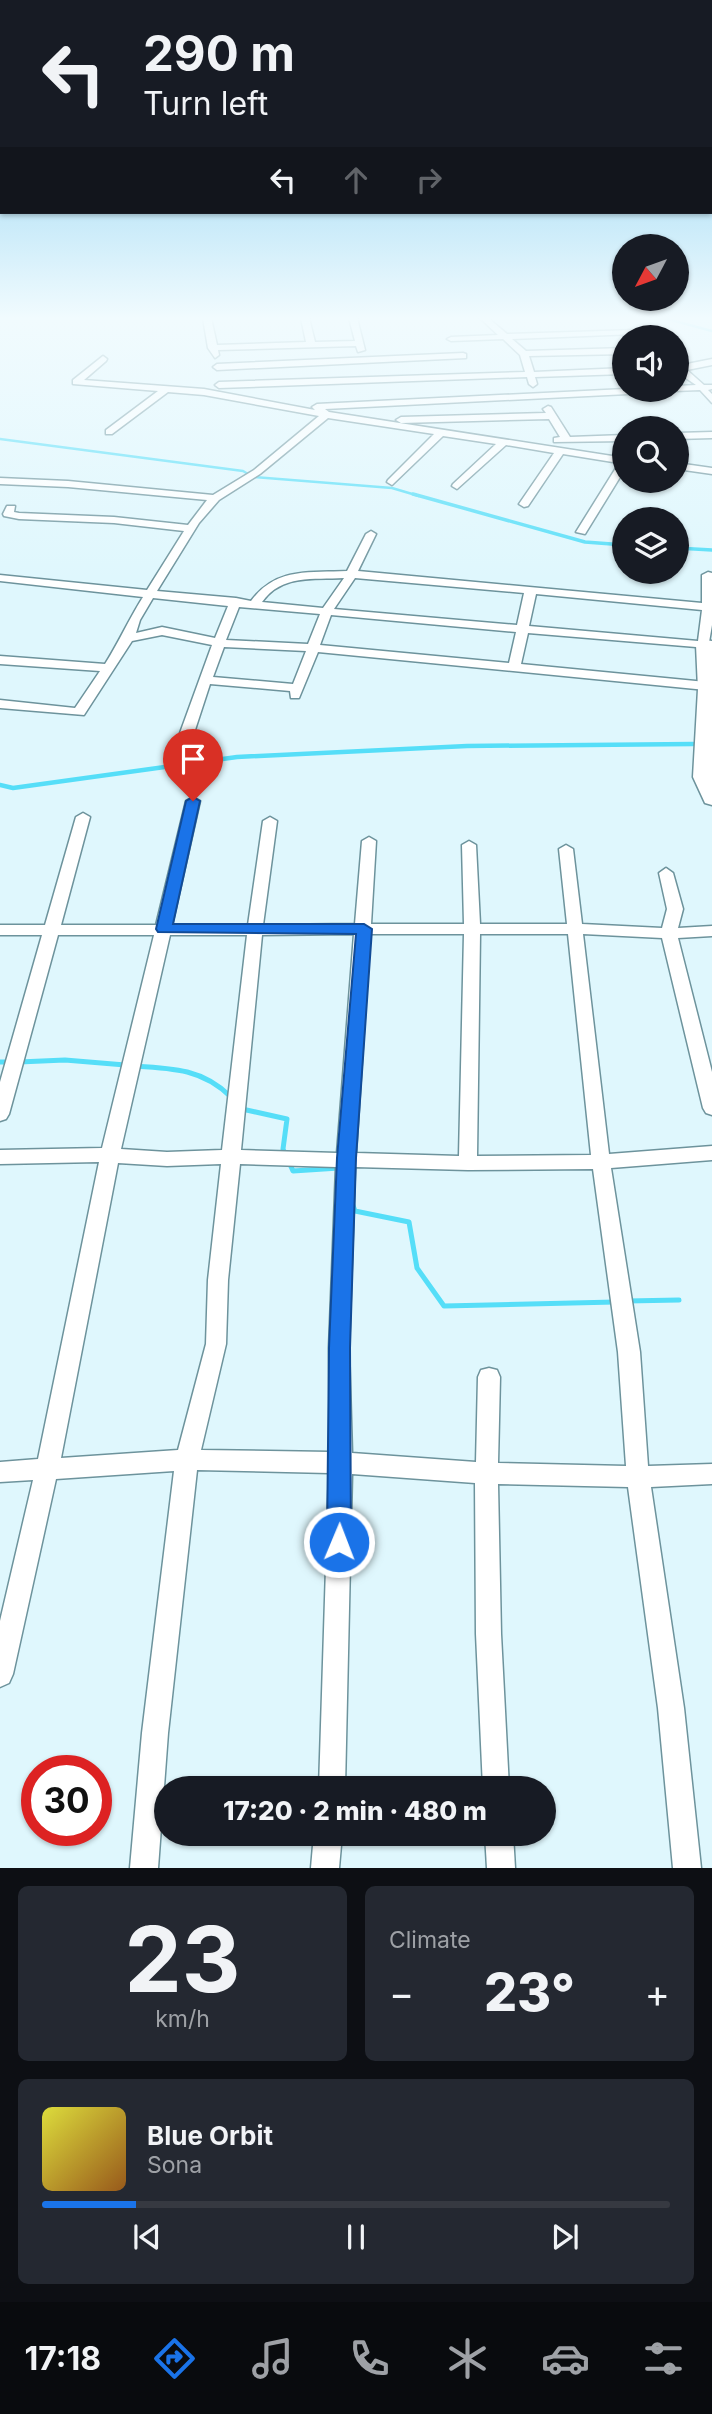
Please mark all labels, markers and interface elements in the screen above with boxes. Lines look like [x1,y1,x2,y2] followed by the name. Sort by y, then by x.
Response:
[143,24,295,83] text: 290 m
[28,28,119,119] icon: left
[143,84,268,123] text: Turn left
[264,161,302,199] icon: left
[337,161,375,199] icon: ahead
[410,161,448,199] icon: right
[612,234,690,312] north arrow
[612,234,689,584] map controls
[612,325,689,402] button: sound
[612,416,689,493] button: search
[612,507,689,584] button: layers
[163,729,223,801] pin
[174,740,212,778] icon: arrive
[302,1505,376,1579] position arrow
[21,1755,112,1846] speed limit sign: 30
[223,1795,487,1826] text: 17:20 · 2 min · 480 m
[124,1904,241,2014] text: 23
[389,1926,471,1954] text: Climate
[484,1961,575,2024] text: 23°
[389,1970,414,2016] text: −
[645,1970,670,2016] text: +
[155,2005,210,2033] text: km/h
[147,2120,273,2151] text: Blue Orbit
[147,2151,202,2179] text: Sona
[128,2218,166,2256] icon: previous
[337,2218,375,2256] icon: pause
[546,2218,584,2256] icon: next
[150,2334,199,2383] icon: directions
[248,2334,297,2383] icon: music
[345,2334,394,2383] icon: phone
[443,2334,492,2383] icon: climate
[541,2334,590,2383] icon: car
[639,2334,688,2383] icon: filters
[24,2339,101,2378] text: 17:18

